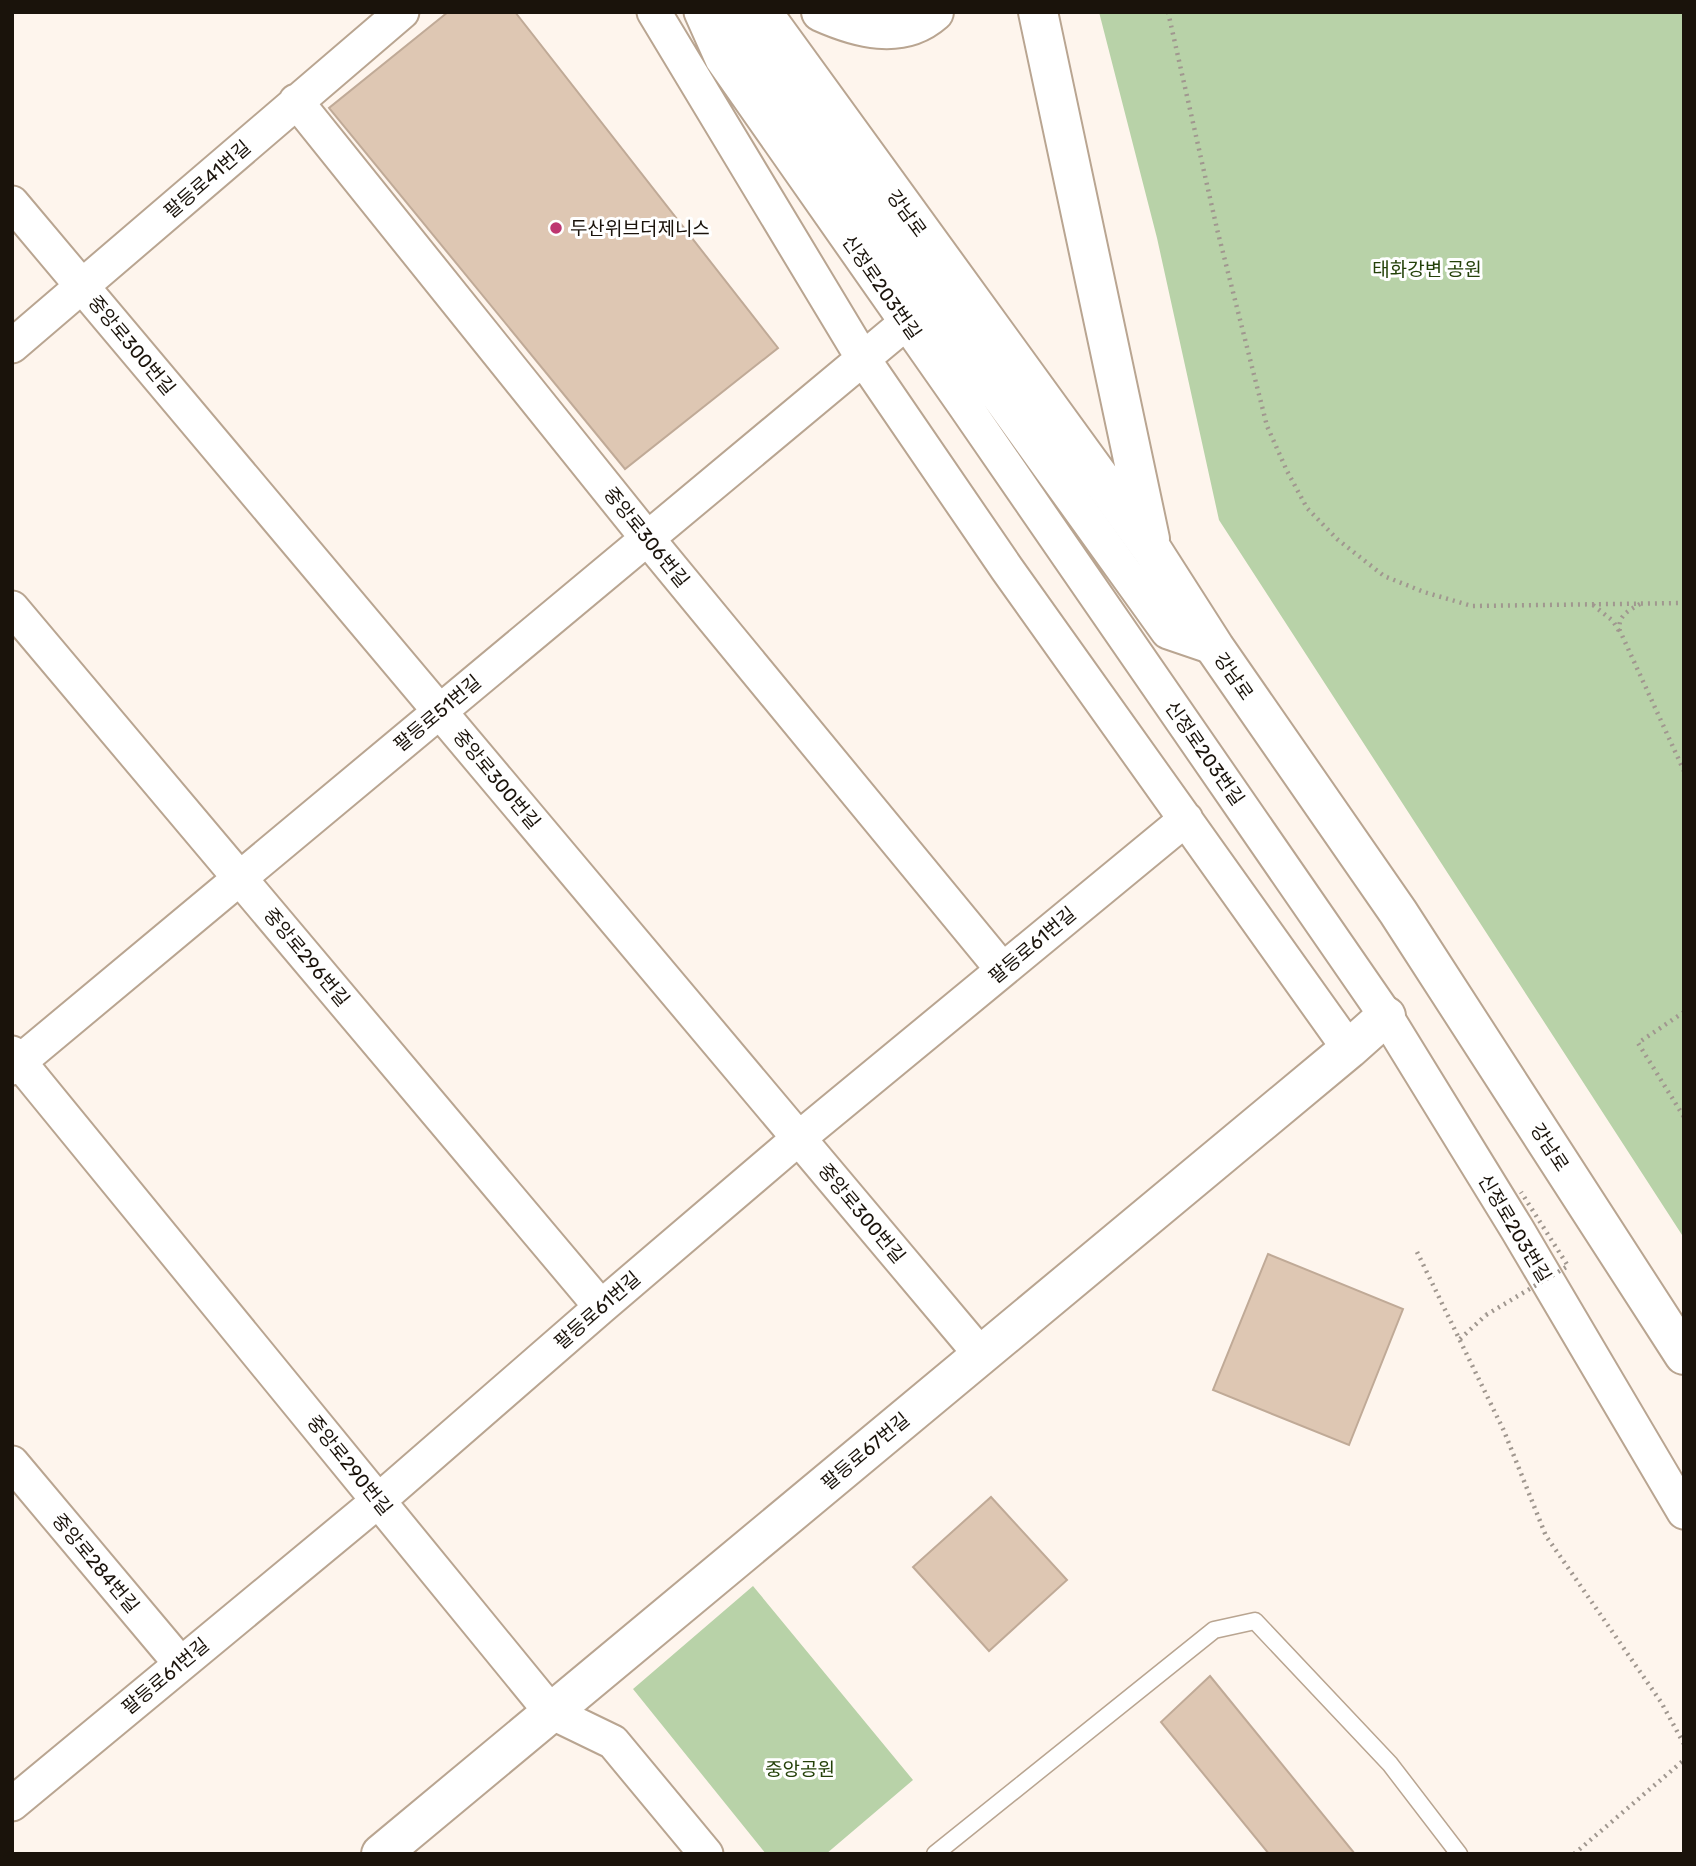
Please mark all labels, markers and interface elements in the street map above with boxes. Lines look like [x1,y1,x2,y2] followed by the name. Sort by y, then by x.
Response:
[159,136,255,223] street label: 팔등로41번길
[882,185,931,241] street label: 강남로
[570,217,710,240] place label: 두산위브더제니스
[548,220,564,236] marker: 두산위브더제니스
[837,231,926,344] street label: 신정로203번길
[1372,258,1482,281] park label: 태화강변 공원
[83,291,180,400] street label: 중앙로300번길
[599,483,694,592] street label: 중앙로306번길
[1209,648,1258,704] street label: 강남로
[389,670,486,756] street label: 팔등로51번길
[1160,697,1249,810] street label: 신정로203번길
[448,725,545,834] street label: 중앙로300번길
[984,902,1081,988] street label: 팔등로61번길
[259,904,354,1011] street label: 중앙로296번길
[1526,1119,1574,1176] street label: 강남로
[813,1159,910,1268] street label: 중앙로300번길
[1473,1170,1556,1286] street label: 신정로203번길
[550,1267,645,1354] street label: 팔등로61번길
[817,1408,914,1495] street label: 팔등로67번길
[302,1411,397,1520] street label: 중앙로290번길
[47,1509,144,1618] street label: 중앙로284번길
[117,1633,214,1719] street label: 팔등로61번길
[765,1758,835,1781] park label: 중앙공원

